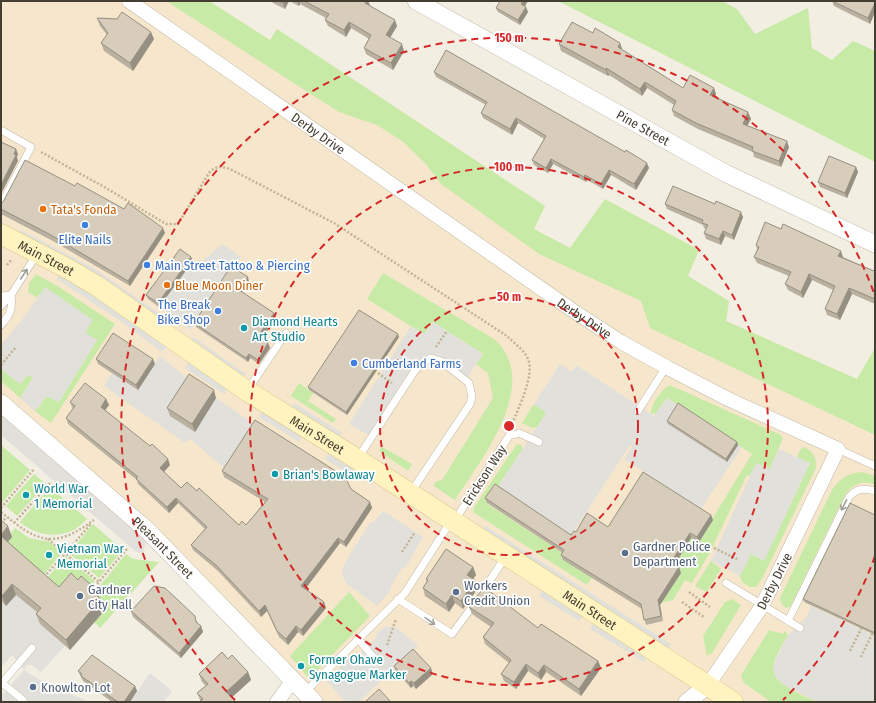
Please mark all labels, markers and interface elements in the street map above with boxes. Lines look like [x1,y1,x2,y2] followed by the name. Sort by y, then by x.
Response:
[494,31,524,45] text: 150 m
[614,107,673,149] street label: Pine Street
[289,110,348,157] street label: Derby Drive
[494,160,524,174] text: 100 m
[51,202,117,217] place label: Tata's Fonda
[38,204,48,214] marker: Tata's Fonda
[80,220,90,230] marker: Elite Nails
[59,232,112,247] place label: Elite Nails
[16,237,77,279] street label: Main Street
[155,258,311,273] place label: Main Street Tattoo & Piercing
[142,260,152,270] marker: Main Street Tattoo & Piercing
[21,268,29,280] one-way arrow
[175,278,264,293] place label: Blue Moon Diner
[162,280,172,290] marker: Blue Moon Diner
[497,290,521,304] text: 50 m
[554,295,614,342] street label: Derby Drive
[157,297,211,327] place label: The Break Bike Shop
[213,306,223,316] marker: The Break Bike Shop
[252,314,338,344] place label: Diamond Hearts Art Studio
[239,323,249,333] marker: Diamond Hearts Art Studio
[362,356,461,371] place label: Cumberland Farms
[349,358,359,368] marker: Cumberland Farms
[287,413,348,458] street label: Main Street
[502,419,516,433] centre of rings
[459,442,510,508] street label: Erickson Way
[283,467,375,482] place label: Brian's Bowlaway
[270,469,280,479] marker: Brian's Bowlaway
[34,481,93,511] place label: World War 1 Memorial
[21,490,31,500] marker: World War 1 Memorial
[840,499,847,511] one-way arrow
[129,514,197,582] street label: Pleasant Street
[633,539,711,569] place label: Gardner Police Department
[57,541,125,571] place label: Vietnam War Memorial
[620,548,630,558] marker: Gardner Police Department
[44,550,54,560] marker: Vietnam War Memorial
[754,550,795,612] street label: Derby Drive
[464,578,530,608] place label: Workers Credit Union
[88,582,132,612] place label: Gardner City Hall
[451,587,461,597] marker: Workers Credit Union
[560,587,620,633] street label: Main Street
[75,591,85,601] marker: Gardner City Hall
[424,617,435,625] one-way arrow
[309,652,407,682] place label: Former Ohave Synagogue Marker
[296,661,306,671] marker: Former Ohave Synagogue Marker
[41,680,112,695] place label: Knowlton Lot
[28,682,38,692] marker: Knowlton Lot

